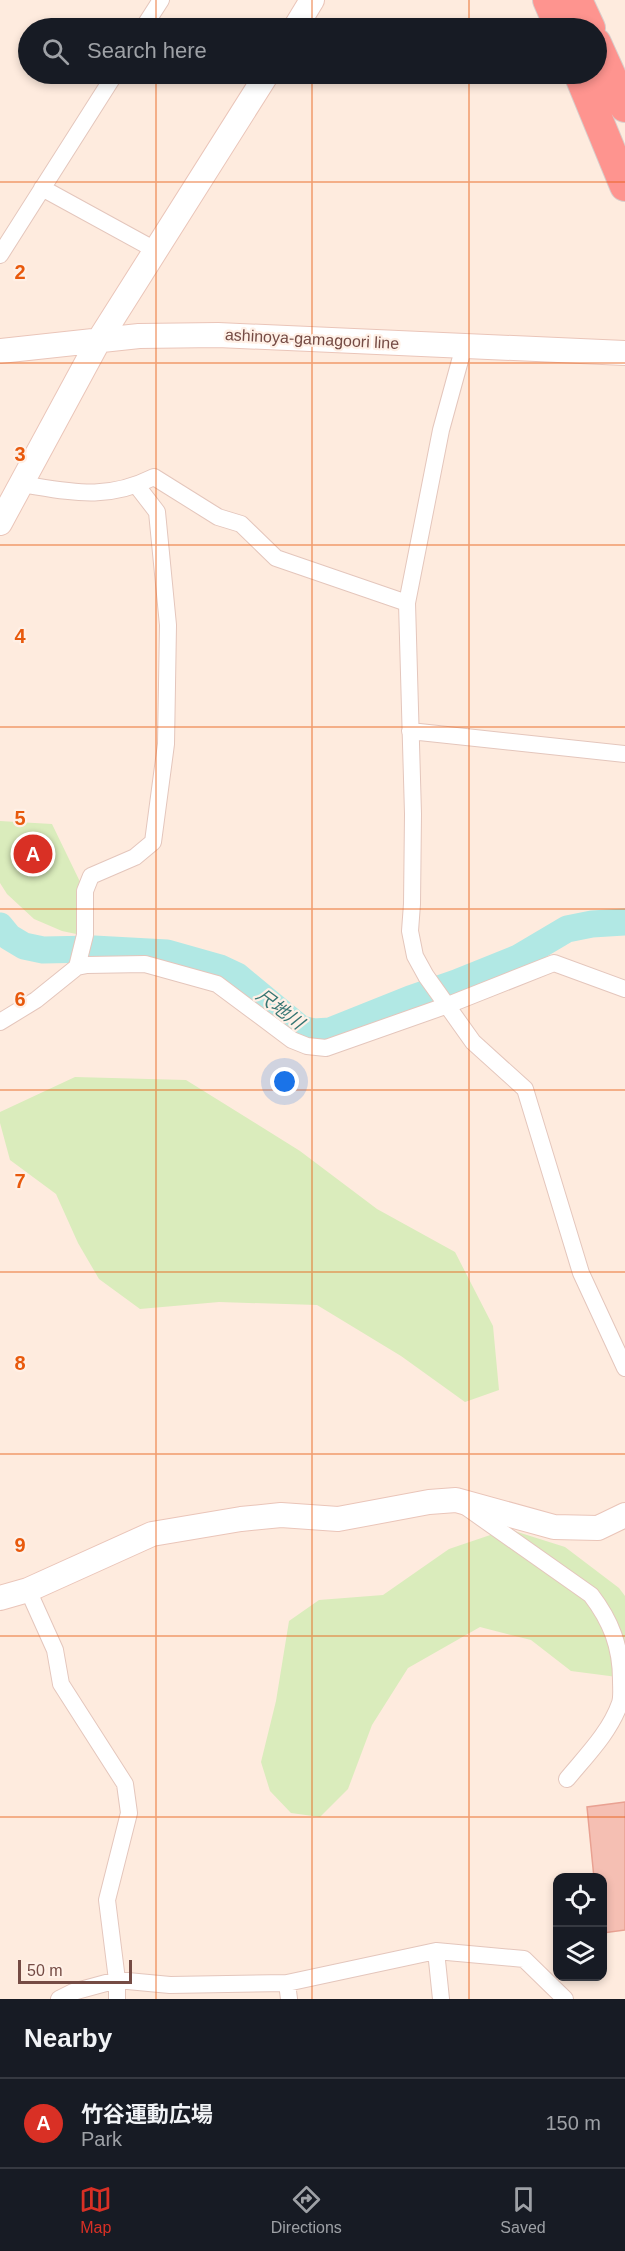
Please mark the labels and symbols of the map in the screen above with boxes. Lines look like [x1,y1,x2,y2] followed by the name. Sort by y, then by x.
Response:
[14,261,26,283] text: 2
[225,326,400,352] street label: ashinoya-gamagoori line
[14,443,26,465] text: 3
[14,625,26,647] text: 4
[14,807,26,829] text: 5
[14,832,52,876] pin: A
[252,985,309,1034] water label: 尺地川
[14,988,26,1010] text: 6
[270,1067,299,1096] your location
[14,1170,26,1192] text: 7
[14,1352,26,1374] text: 8
[14,1534,26,1556] text: 9
[18,1957,132,1984] scale bar

